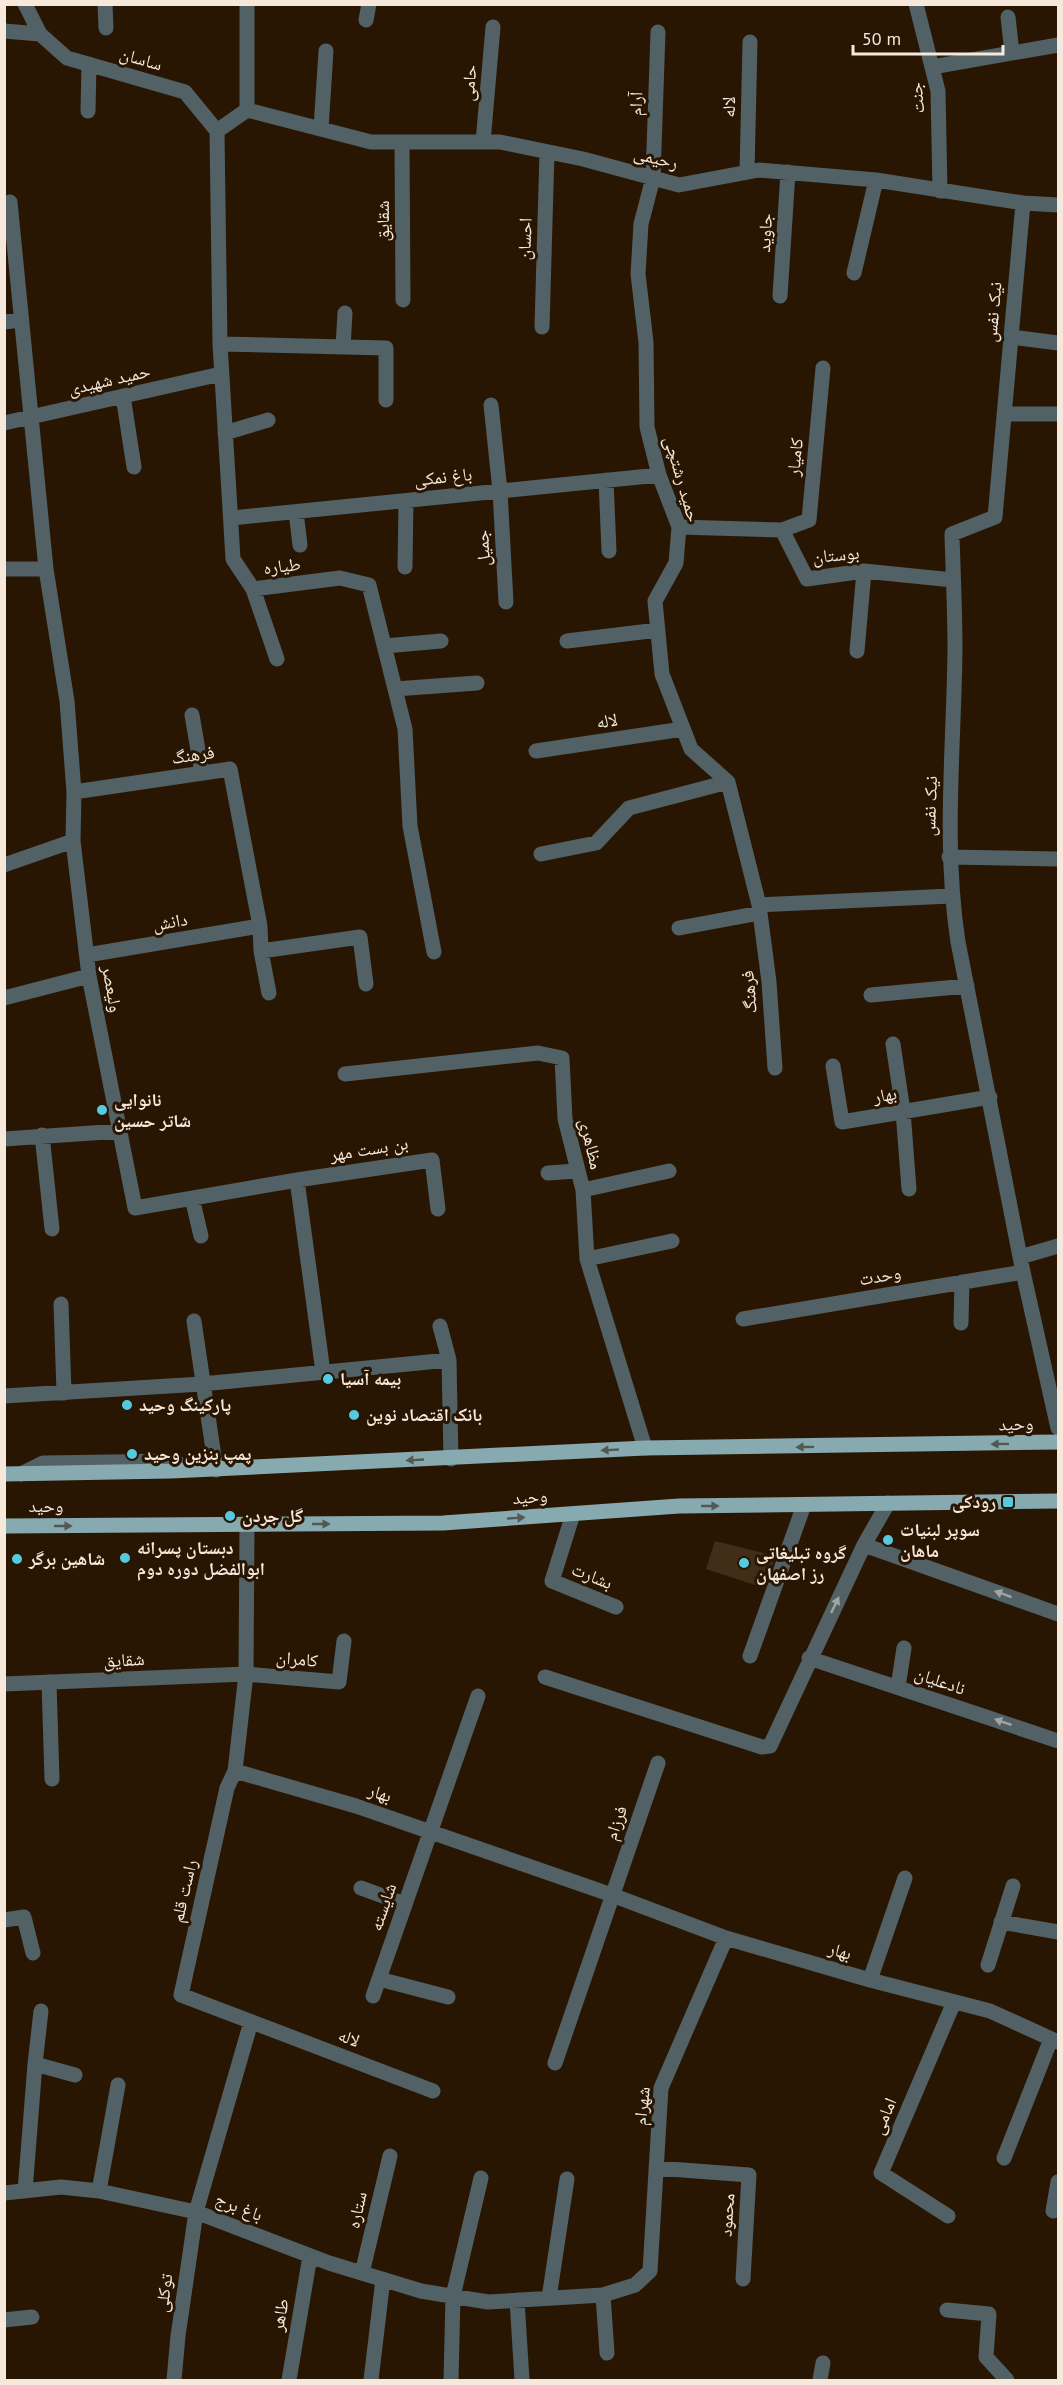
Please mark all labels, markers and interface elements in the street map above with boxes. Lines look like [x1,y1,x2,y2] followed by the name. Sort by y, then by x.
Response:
[853,18,1003,56] scale bar
[862,27,901,50] text: 50 m
[117,41,165,76] street label: ساسان
[455,64,482,102] street label: حامی
[903,81,930,115] street label: جنت
[624,91,648,117] street label: آرام
[717,96,740,118] street label: لاله
[632,141,681,174] street label: رحیمی
[371,200,394,242] street label: شقایق
[752,213,777,253] street label: جاوید
[512,217,537,261] street label: احسان
[978,281,1007,343] street label: نیک نفس
[66,359,152,400] street label: حمید شهیدی
[659,433,706,524] street label: حمید رشتچی
[781,436,808,478] street label: کامیار
[413,462,473,491] street label: باغ نمکی
[470,529,495,567] street label: جمیل
[811,541,860,568] street label: بوستان
[262,552,302,579] street label: طیاره
[595,707,619,734] street label: لاله
[170,740,216,769] street label: فرهنگ
[917,775,942,837] street label: نیک نفس
[151,907,189,936] street label: دانش
[97,963,128,1014] street label: ولیعصر
[735,970,762,1015] street label: فرهنگ
[870,1081,898,1108] street label: بهار
[114,1088,191,1132] place label: نانوایی شاتر حسین
[95,1103,109,1117] marker: نانوایی شاتر حسین
[574,1116,608,1172] street label: مظاهری
[327,1131,410,1166] street label: بن بست مهر
[857,1261,903,1291] street label: وحدت
[340,1367,401,1390] place label: بیمه آسیا
[321,1372,335,1386] marker: بیمه آسیا
[139,1393,231,1416] place label: پارکینگ وحید
[120,1398,134,1412] marker: پارکینگ وحید
[366,1403,482,1426] place label: بانک اقتصاد نوین
[347,1408,361,1422] marker: بانک اقتصاد نوین
[998,1411,1034,1436] street label: وحید
[991,1439,1010,1449] one-way arrow
[144,1442,252,1465] place label: پمپ بنزین وحید
[796,1442,815,1452] one-way arrow
[601,1445,620,1454] one-way arrow
[125,1447,139,1461] marker: پمپ بنزین وحید
[406,1456,425,1465] one-way arrow
[512,1484,548,1509] street label: وحید
[952,1490,996,1513] place label: رودکی
[29,1494,63,1517] street label: وحید
[1001,1495,1015,1509] marker: رودکی
[701,1501,720,1511] one-way arrow
[242,1504,303,1527] place label: گل جردن
[223,1509,237,1523] marker: گل جردن
[506,1513,525,1523] one-way arrow
[900,1518,980,1562] place label: سوپر لبنیات ماهان
[311,1519,330,1529] one-way arrow
[53,1521,72,1531] one-way arrow
[881,1533,895,1547] marker: سوپر لبنیات ماهان
[137,1536,265,1581] place label: دبستان پسرانه ابوالفضل دوره دوم
[756,1541,846,1585] place label: گروه تبلیغاتی رز اصفهان
[28,1547,105,1570] place label: شاهین برگر
[118,1551,132,1565] marker: دبستان پسرانه ابوالفضل دوره دوم
[10,1552,24,1566] marker: شاهین برگر
[737,1556,751,1570] marker: گروه تبلیغاتی رز اصفهان
[568,1557,616,1594] street label: بشارت
[994,1589,1012,1599] one-way arrow
[830,1597,840,1614] one-way arrow
[275,1645,320,1672] street label: کامران
[103,1647,145,1672] street label: شقایق
[912,1661,969,1700] street label: نادعلیان
[994,1717,1012,1726] one-way arrow
[364,1778,395,1807] street label: بهار
[599,1803,633,1843] street label: فرزام
[165,1857,203,1925] street label: راست قلم
[364,1880,401,1934] street label: شایسته
[825,1936,855,1965] street label: بهار
[335,2023,363,2052] street label: لاله
[628,2085,656,2127] street label: شهرام
[866,2094,901,2138] street label: امامی
[212,2187,266,2227] street label: باغ برج
[341,2189,372,2231] street label: ستاره
[714,2192,739,2237] street label: محمود
[149,2272,178,2314] street label: توکلی
[265,2297,294,2334] street label: طاهر

